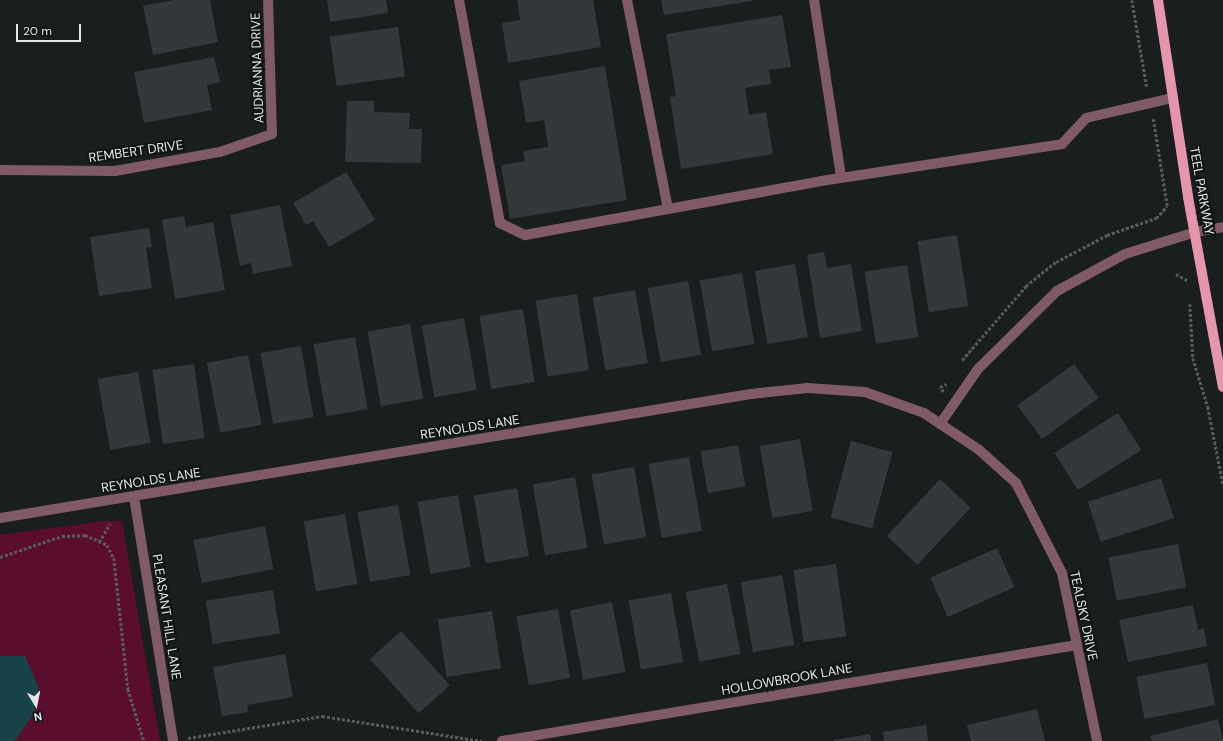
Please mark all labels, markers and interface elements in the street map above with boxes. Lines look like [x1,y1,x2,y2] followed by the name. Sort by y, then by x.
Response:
[248,12,268,124] street label: AUDRIANNA DRIVE
[18,16,83,42] scale bar
[23,23,52,39] text: 20 m
[88,138,184,166] street label: REMBERT DRIVE
[1186,146,1216,236] street label: TEEL PARKWAY
[419,412,521,444] street label: REYNOLDS LANE
[100,465,202,497] street label: REYNOLDS LANE
[148,553,184,681] street label: PLEASANT HILL LANE
[1066,570,1100,662] street label: TEALSKY DRIVE
[720,661,854,699] street label: HOLLOWBROOK LANE
[16,685,56,725] north arrow
[33,709,43,724] text: N

